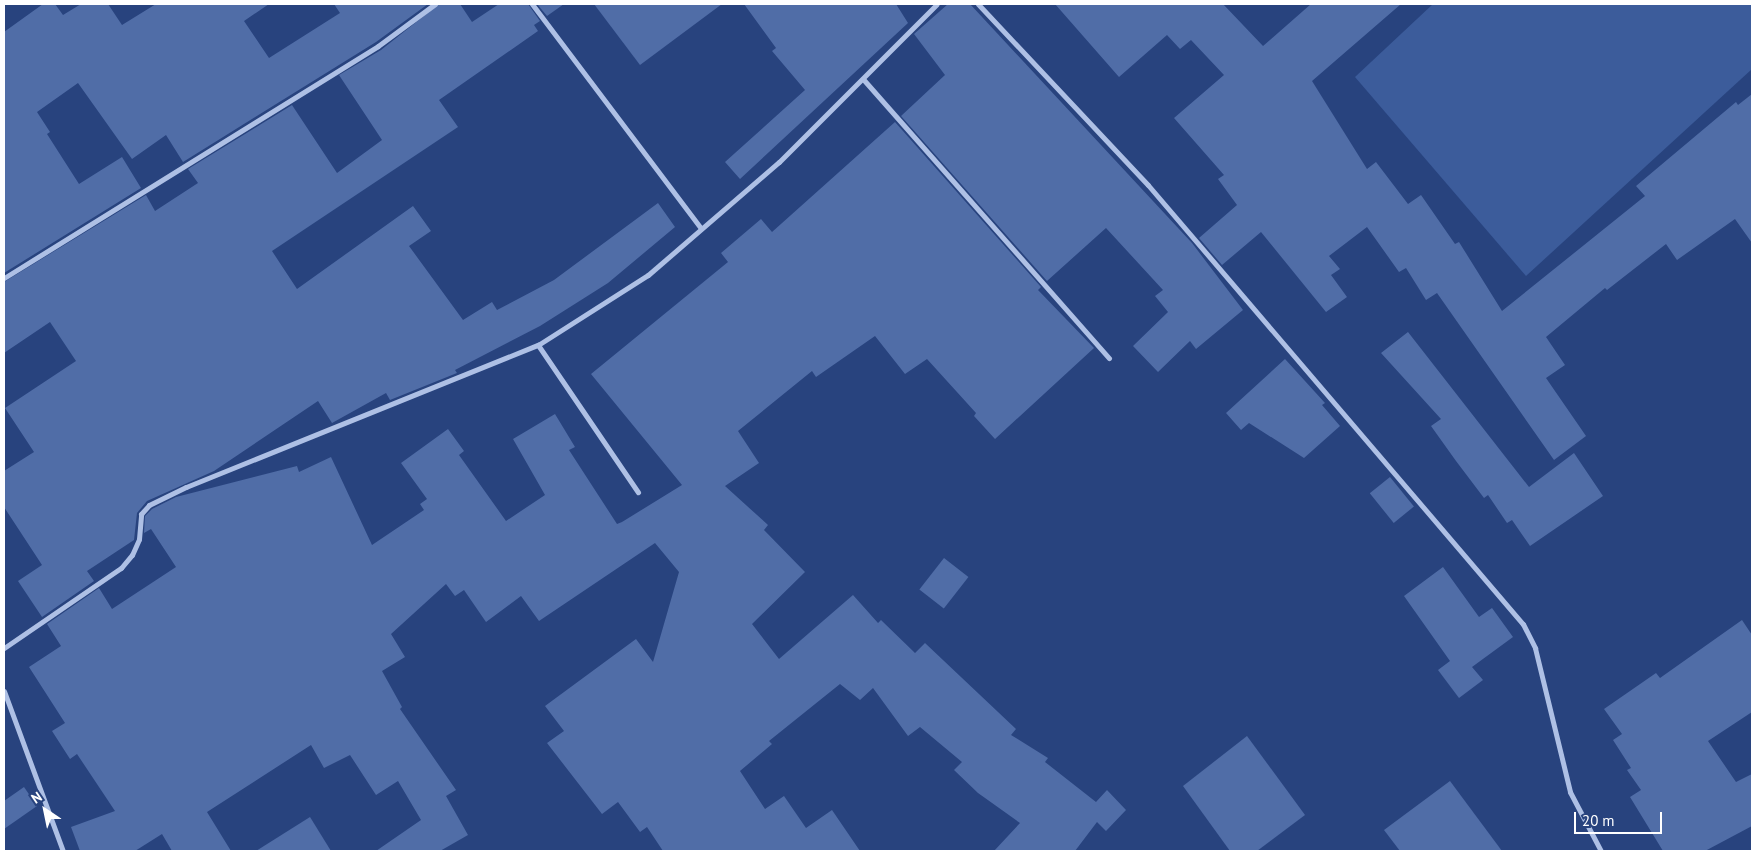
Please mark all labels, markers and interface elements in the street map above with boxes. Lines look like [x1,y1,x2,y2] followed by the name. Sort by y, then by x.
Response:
[20,785,70,835] north arrow
[28,788,45,808] text: N
[1576,802,1664,834] scale bar
[1582,811,1615,830] text: 20 m

